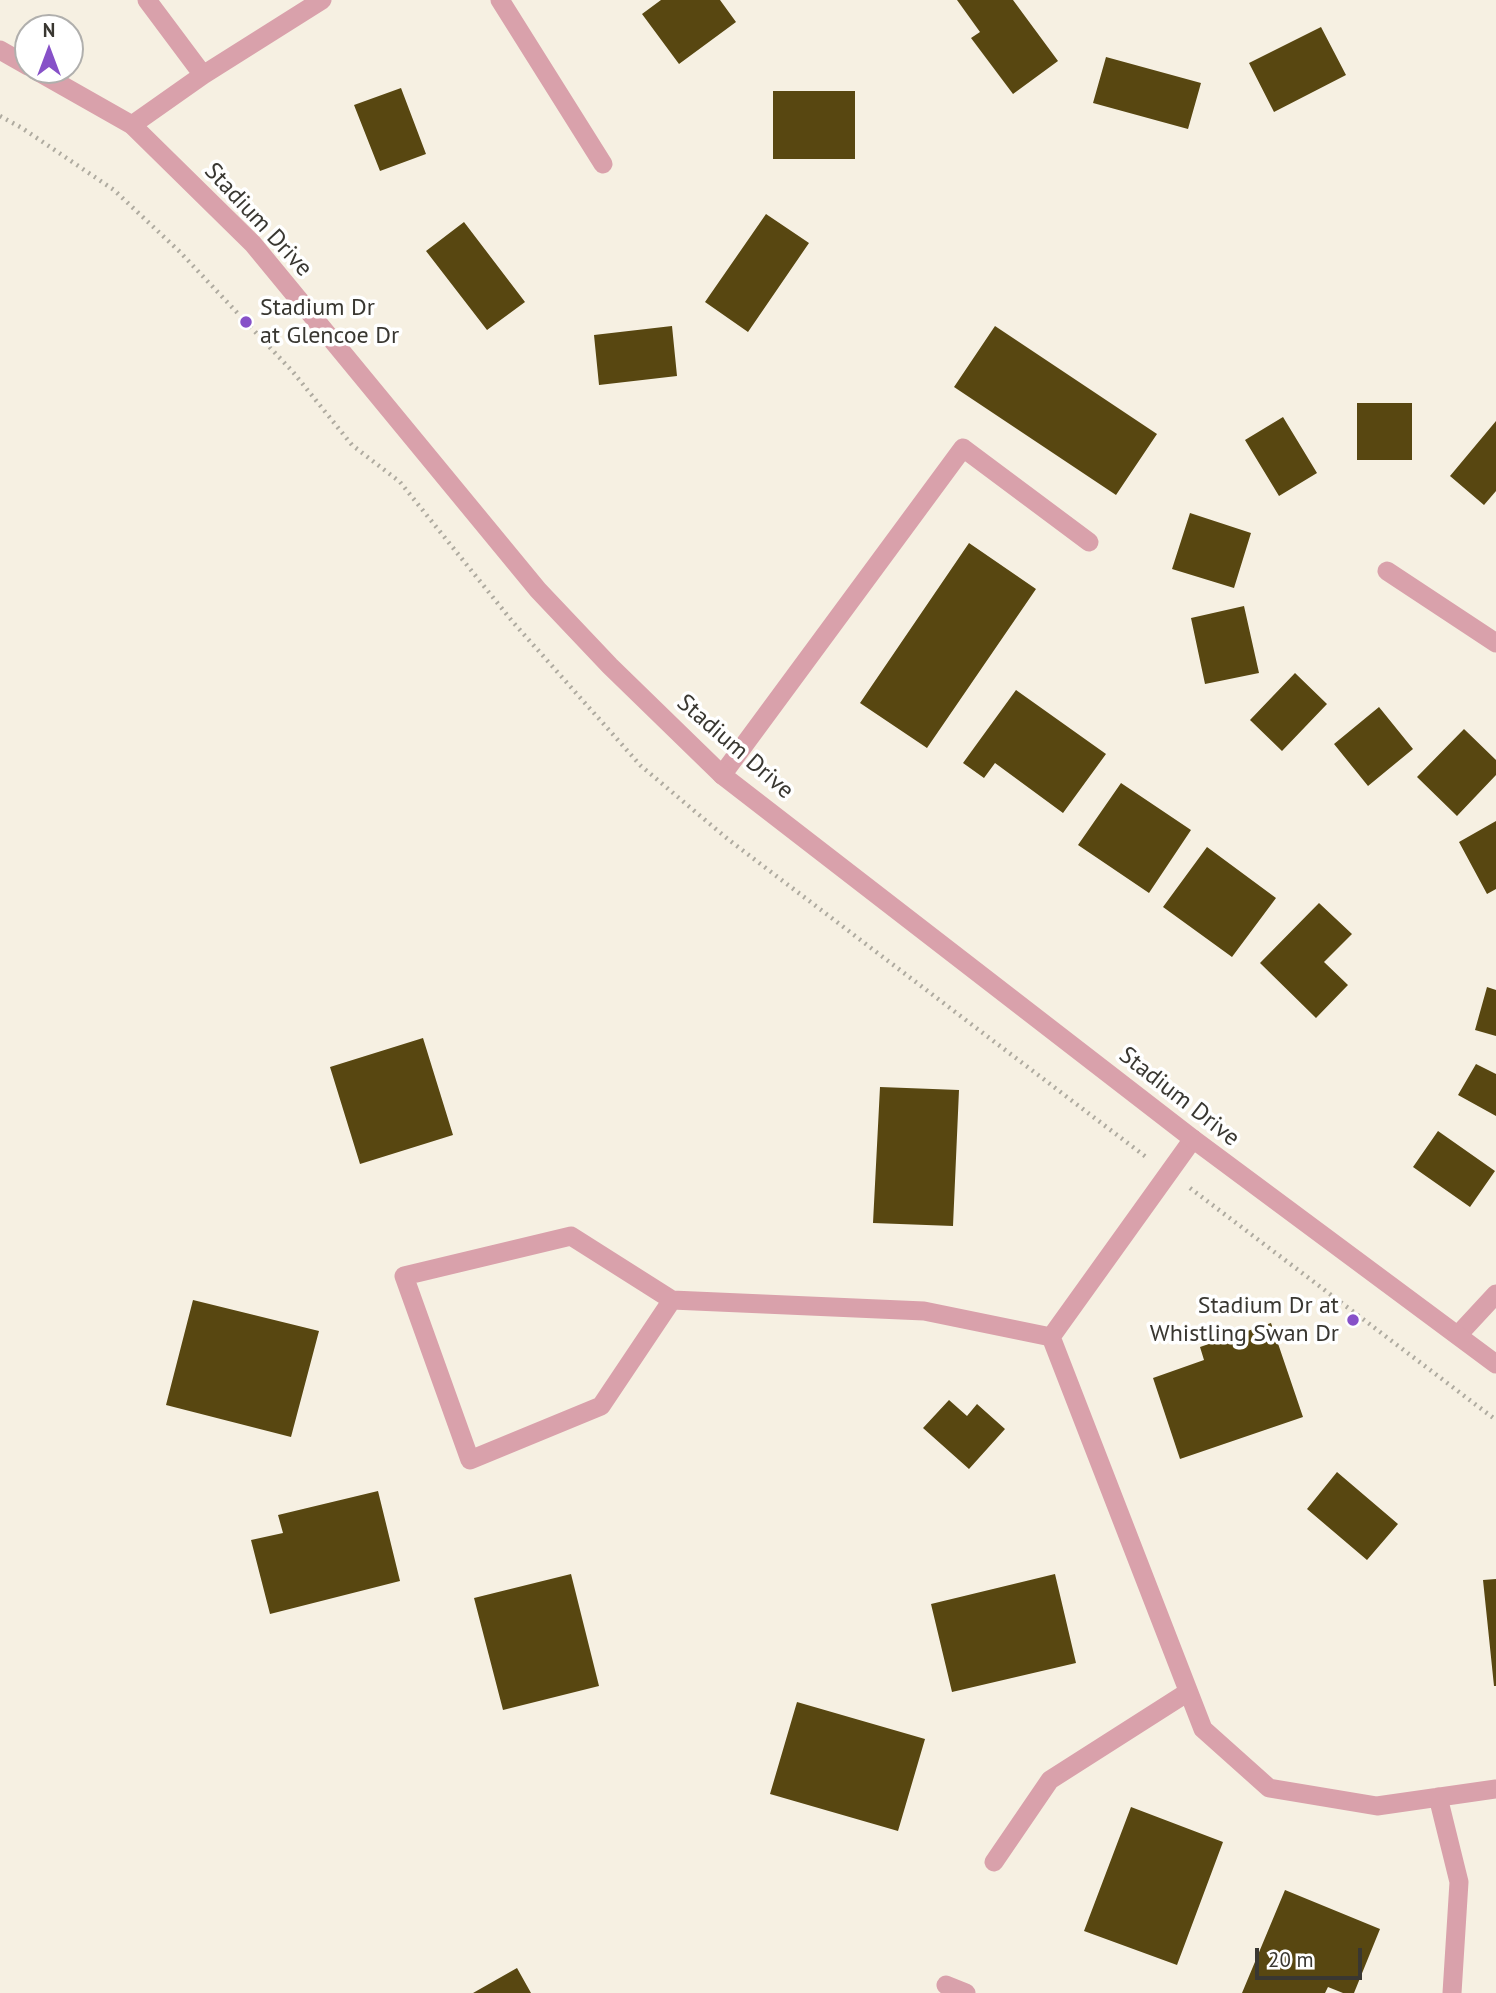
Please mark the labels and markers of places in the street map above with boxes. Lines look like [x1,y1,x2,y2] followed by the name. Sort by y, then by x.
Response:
[260,294,399,350] place label: Stadium Dr at Glencoe Dr
[238,314,254,330] marker: Stadium Dr at Glencoe Dr
[1150,1292,1339,1348] place label: Stadium Dr at Whistling Swan Dr
[1345,1312,1361,1328] marker: Stadium Dr at Whistling Swan Dr

